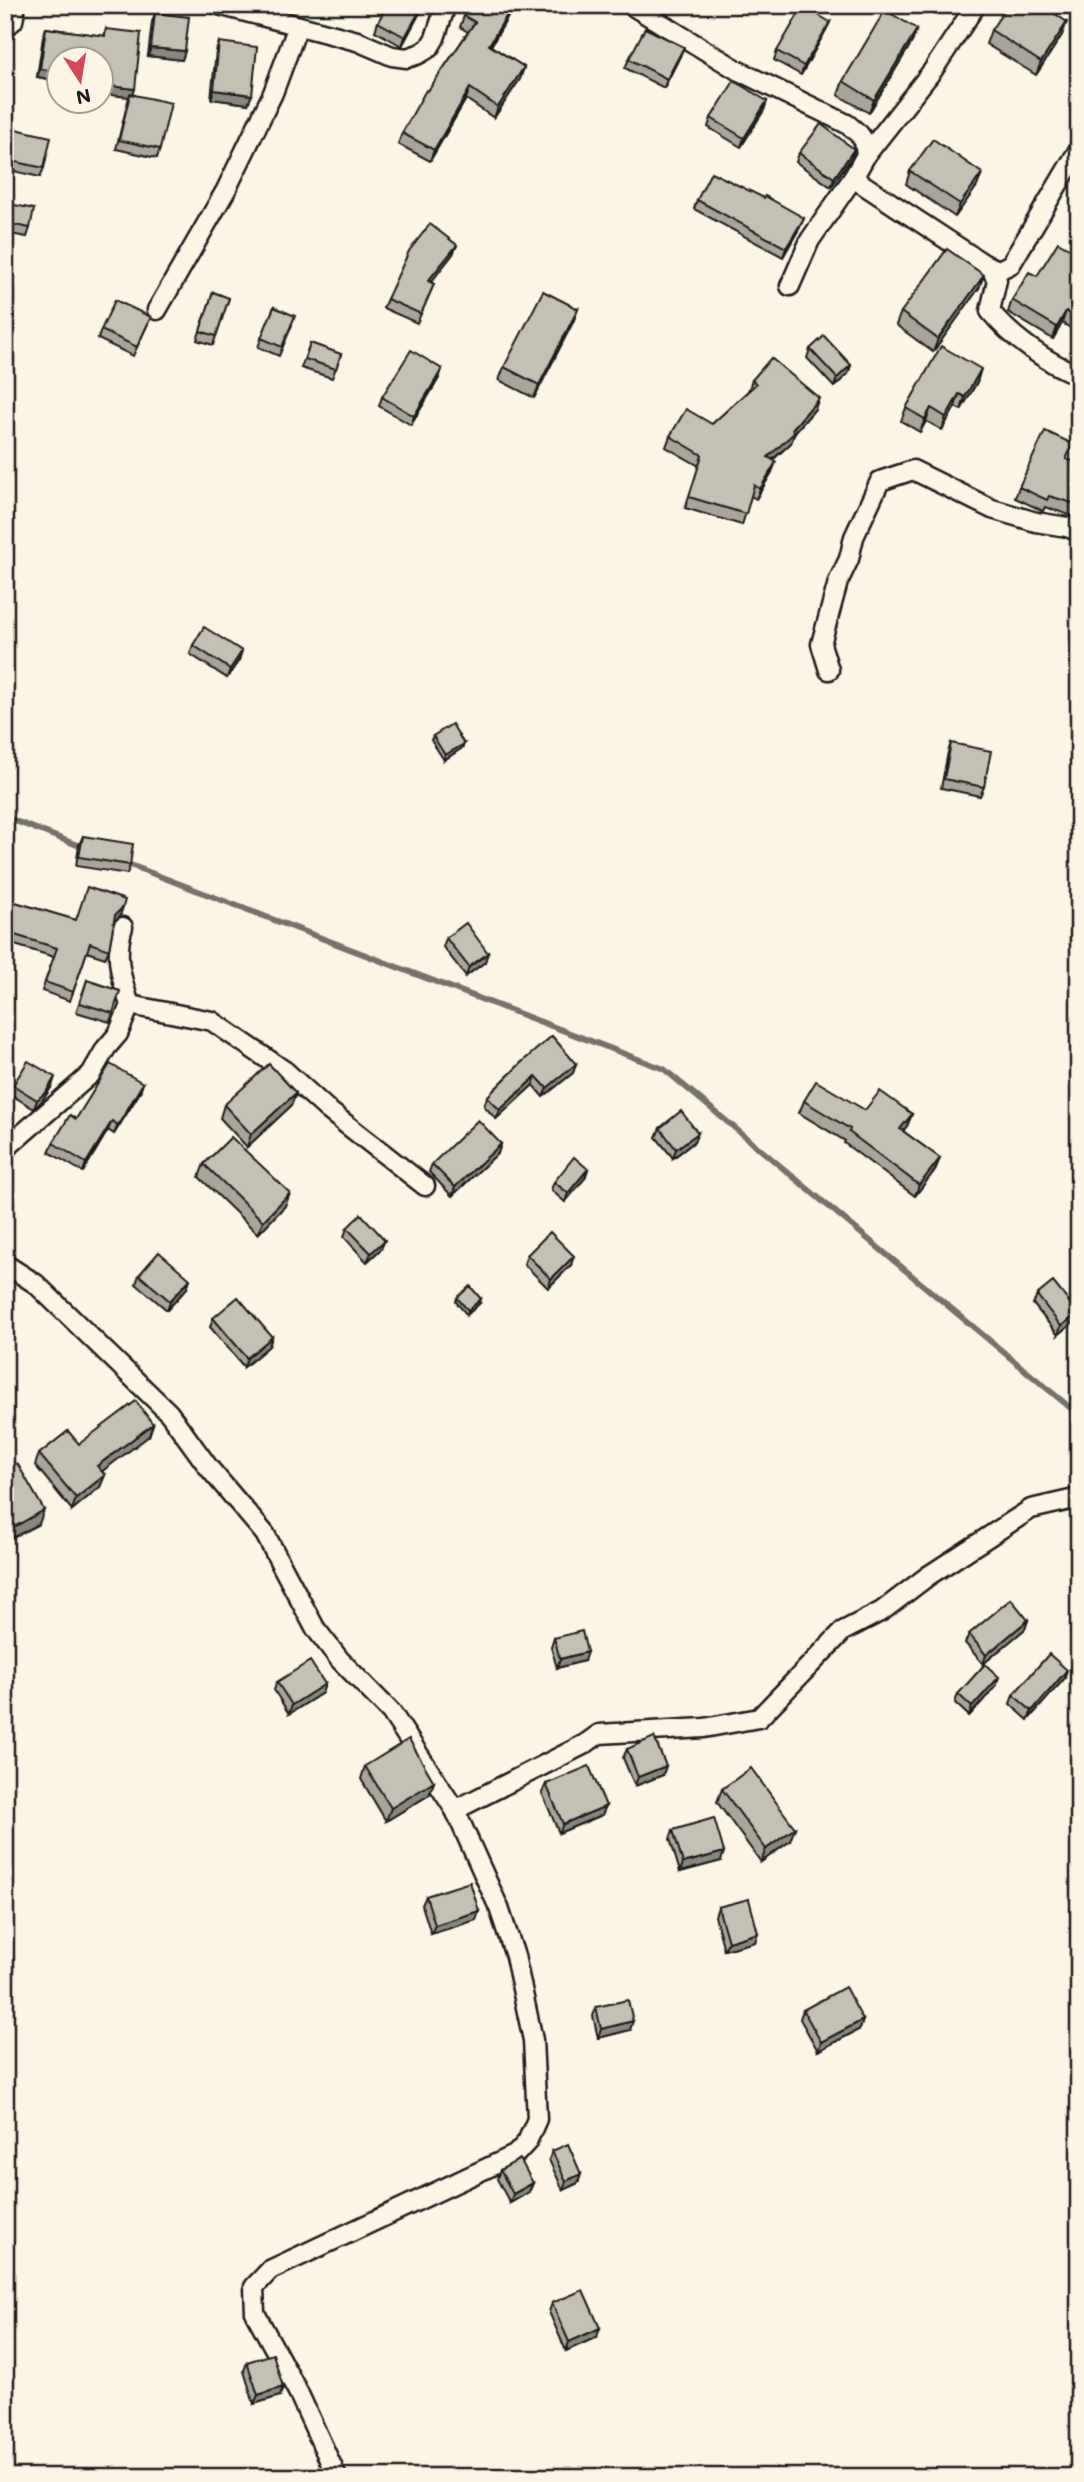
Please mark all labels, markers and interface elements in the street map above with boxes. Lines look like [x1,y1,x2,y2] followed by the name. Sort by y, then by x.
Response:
[46,46,116,116] north arrow
[74,83,93,111] text: N

